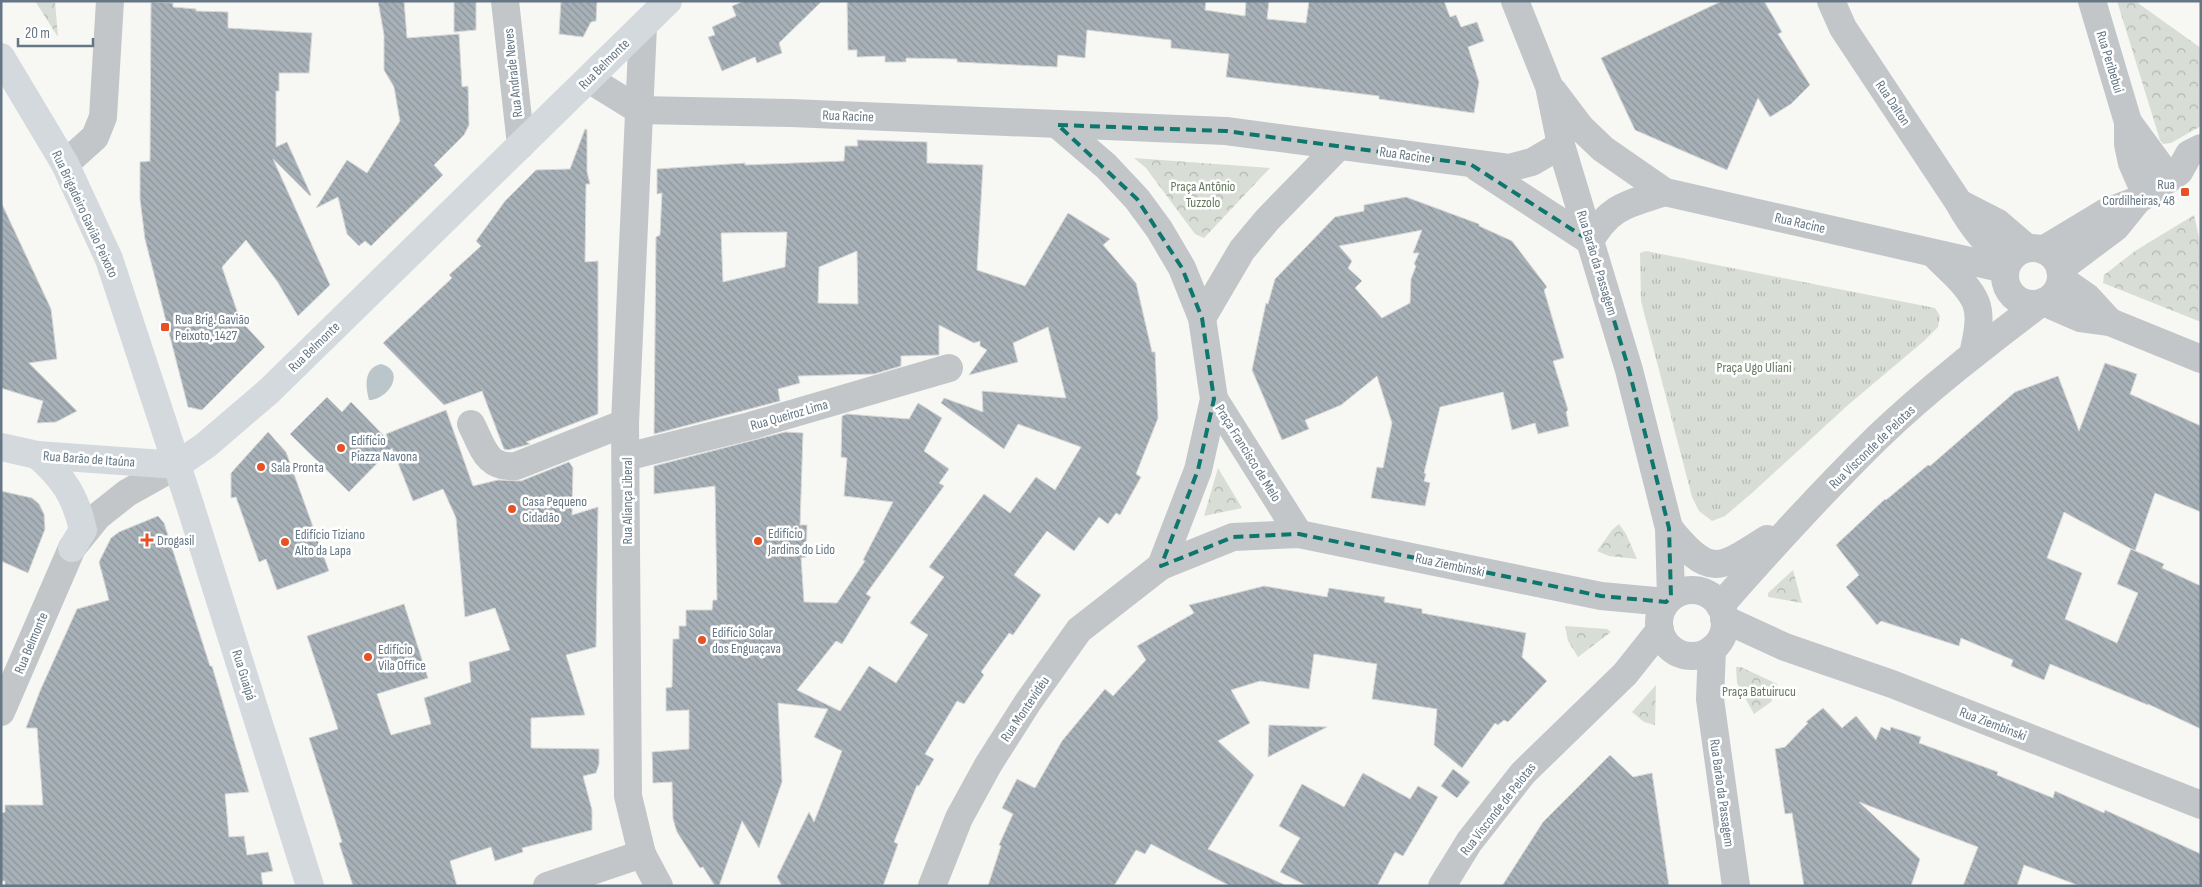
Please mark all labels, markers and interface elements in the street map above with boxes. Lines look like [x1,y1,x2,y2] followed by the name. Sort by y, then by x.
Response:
[18,15,92,47] scale bar
[25,24,50,43] text: 20 m
[500,28,526,118] street label: Rua Andrade Neves
[2093,29,2127,95] street label: Rua Peribebui
[575,35,633,93] street label: Rua Belmonte
[1872,77,1914,129] street label: Rua Dalton
[822,107,874,125] street label: Rua Racine
[1378,143,1432,167] street label: Rua Racine
[48,148,122,280] street label: Rua Brigadeiro Gavião Peixoto
[2102,176,2175,209] place label: Rua Cordilheiras, 48
[1171,178,1236,211] park label: Praça Antônio Tuzzolo
[2179,186,2191,198] marker: Rua Cordilheiras, 48
[1573,209,1621,317] street label: Rua Barão da Passagem
[1773,209,1827,237] street label: Rua Racine
[175,311,250,344] place label: Rua Brig. Gavião Peixoto, 1427
[285,318,343,376] street label: Rua Belmonte
[159,321,171,333] marker: Rua Brig. Gavião Peixoto, 1427
[1716,359,1792,376] park label: Praça Ugo Uliani
[748,396,830,434] street label: Rua Queiroz Lima
[1211,401,1285,505] street label: Praça Francisco de Melo
[1825,402,1919,492] street label: Rua Visconde de Pelotas
[351,432,418,465] place label: Edifício Piazza Navona
[335,442,347,454] marker: Edifício Piazza Navona
[42,447,136,471] street label: Rua Barão de Itaúna
[619,457,636,545] street label: Rua Aliança Liberal
[271,459,324,476] place label: Sala Pronta
[255,461,267,473] marker: Sala Pronta
[522,493,587,526] place label: Casa Pequeno Cidadão
[506,503,518,515] marker: Casa Pequeno Cidadão
[767,525,835,558] place label: Edifício Jardins do Lido
[294,526,365,559] place label: Edifício Tiziano Alto da Lapa
[157,532,194,549] place label: Drogasil
[141,534,153,546] marker: Drogasil
[752,535,764,547] marker: Edifício Jardins do Lido
[279,536,291,548] marker: Edifício Tiziano Alto da Lapa
[1414,549,1486,581] street label: Rua Ziembinski
[10,610,52,676] street label: Rua Belmonte
[712,624,781,657] place label: Edifício Solar dos Enguaçava
[696,634,708,646] marker: Edifício Solar dos Enguaçava
[378,641,426,674] place label: Edifício Vila Office
[228,648,260,702] street label: Rua Guaipá
[362,651,374,663] marker: Edifício Vila Office
[997,673,1053,745] street label: Rua Montevidéu
[1722,683,1796,700] park label: Praça Batuirucu
[1957,703,2029,745] street label: Rua Ziembinski
[1706,738,1738,848] street label: Rua Barão da Passagem
[1456,759,1540,859] street label: Rua Visconde de Pelotas

